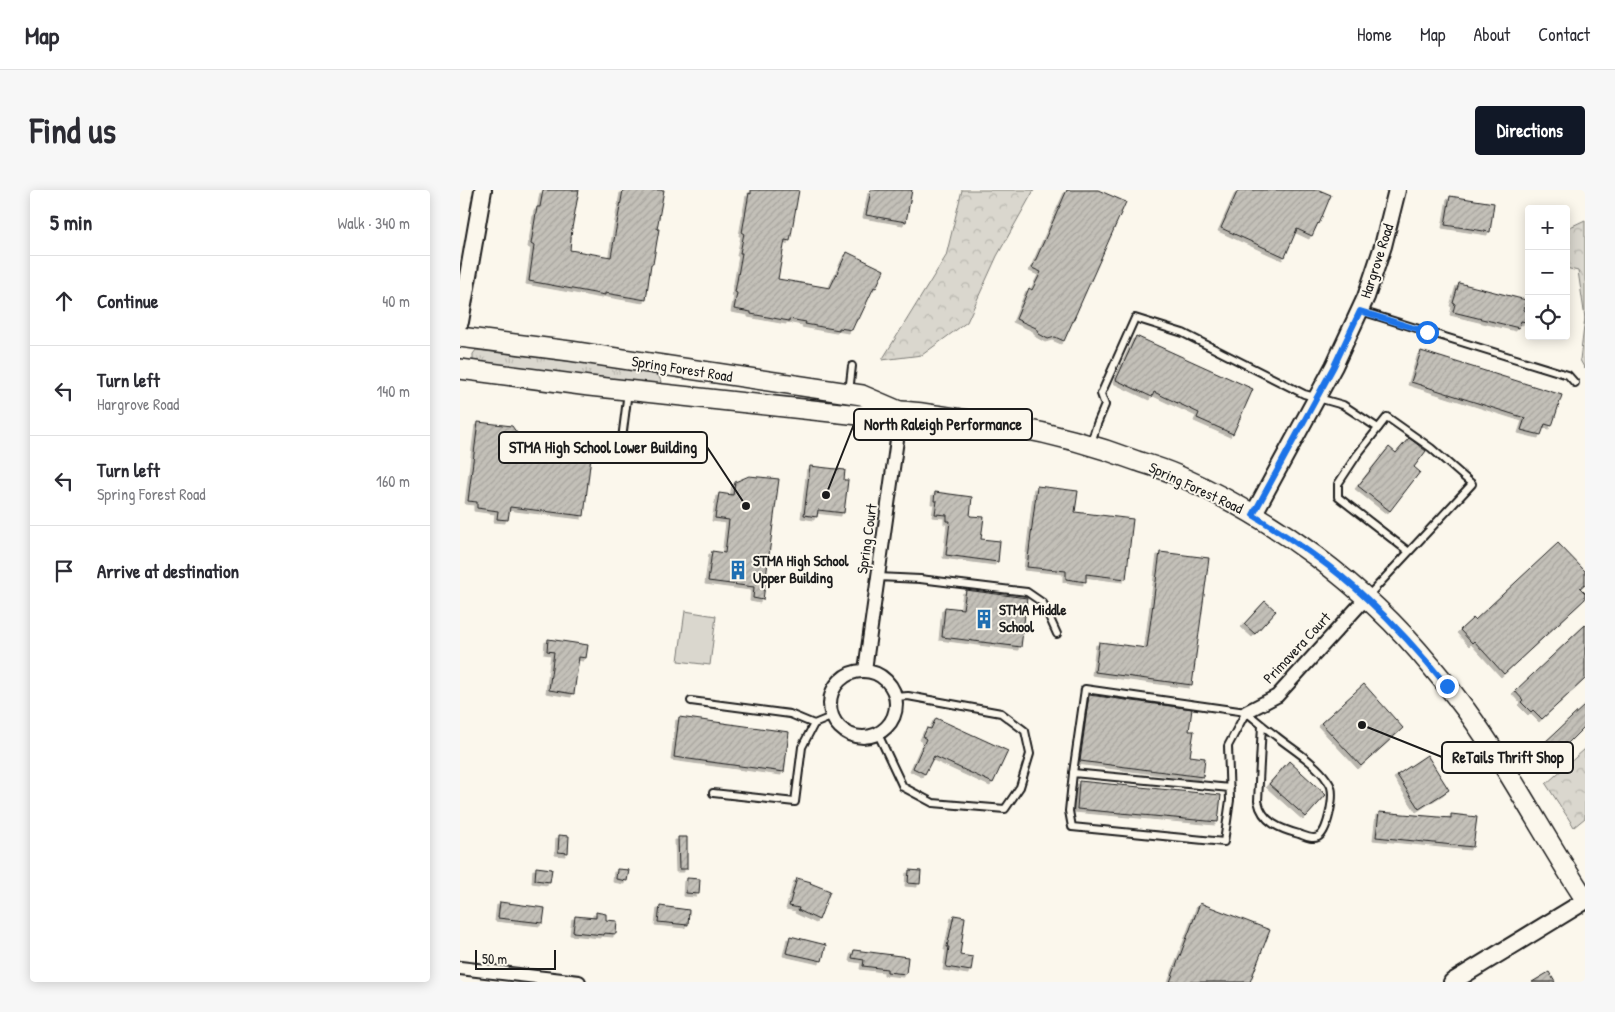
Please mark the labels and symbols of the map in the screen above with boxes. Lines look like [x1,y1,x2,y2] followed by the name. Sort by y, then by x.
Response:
[1355,221,1398,301] street label: Hargrove Road
[1416,321,1439,344] route start
[630,350,734,387] street label: Spring Forest Road
[854,409,1032,440] callout: North Raleigh Performance
[864,413,1023,436] text: North Raleigh Performance
[499,432,707,463] callout: STMA High School Lower Building
[509,436,697,459] text: STMA High School Lower Building
[1146,457,1247,519] street label: Spring Forest Road
[851,502,882,575] street label: Spring Court
[753,550,850,589] place label: STMA High School Upper Building
[727,559,749,581] building icon: STMA High School Upper Building
[999,599,1067,637] place label: STMA Middle School
[1258,607,1336,688] street label: Primavera Court
[973,608,995,630] building icon: STMA Middle School
[1436,675,1459,698] route end
[1442,742,1573,773] callout: ReTails Thrift Shop
[1452,746,1564,769] text: ReTails Thrift Shop
[475,947,556,970] scale bar

